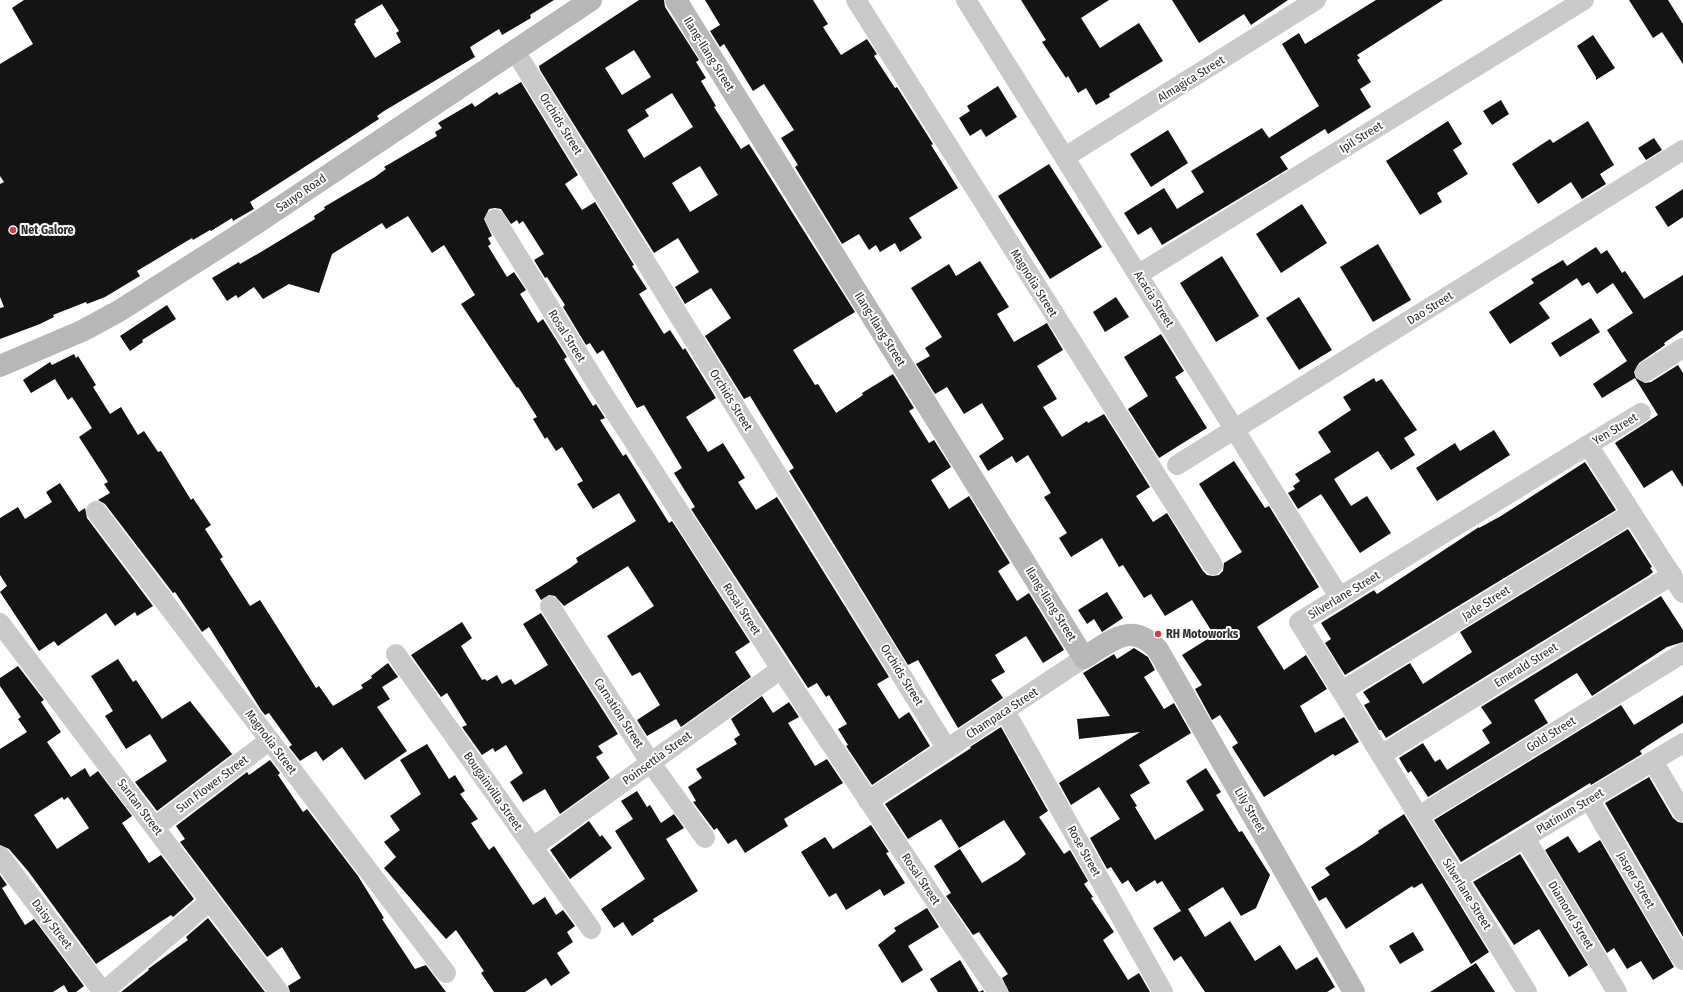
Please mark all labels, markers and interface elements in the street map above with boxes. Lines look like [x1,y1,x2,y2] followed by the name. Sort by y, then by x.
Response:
[681,14,737,94] street label: Ilang-Ilang Street
[1155,53,1227,105] street label: Almagica Street
[537,91,585,157] street label: Orchids Street
[1337,118,1385,156] street label: Ipil Street
[273,171,329,215] street label: Sauyo Road
[21,223,74,237] place label: Net Galore
[8,225,18,235] marker: Net Galore
[1008,247,1060,319] street label: Magnolia Street
[1131,268,1177,330] street label: Acacia Street
[1405,288,1456,328] street label: Dao Street
[852,289,908,369] street label: Ilang-Ilang Street
[545,307,589,365] street label: Rosal Street
[707,367,755,433] street label: Orchids Street
[1590,410,1640,448] street label: Yen Street
[1023,564,1079,644] street label: Ilang-Ilang Street
[1306,568,1382,622] street label: Silverlane Street
[720,580,764,638] street label: Rosal Street
[1459,583,1513,623] street label: Jade Street
[1166,627,1239,641] place label: RH Motoworks
[1153,629,1163,639] marker: RH Motoworks
[1492,640,1560,690] street label: Emerald Street
[878,642,926,708] street label: Orchids Street
[591,676,647,750] street label: Carnation Street
[963,685,1041,741] street label: Champaca Street
[242,707,300,777] street label: Magnolia Street
[1524,713,1578,755] street label: Gold Street
[620,728,694,788] street label: Poinsettia Street
[461,749,525,833] street label: Bougainvilla Street
[173,752,251,816] street label: Sun Flower Street
[114,776,166,838] street label: Santan Street
[1232,785,1268,835] street label: Lily Street
[1534,785,1606,837] street label: Platinum Street
[1064,823,1104,879] street label: Rose Street
[1614,849,1658,911] street label: Jasper Street
[899,851,943,907] street label: Rosal Street
[1440,856,1494,932] street label: Silverlane Street
[1545,879,1597,951] street label: Diamond Street
[29,896,75,952] street label: Daisy Street

